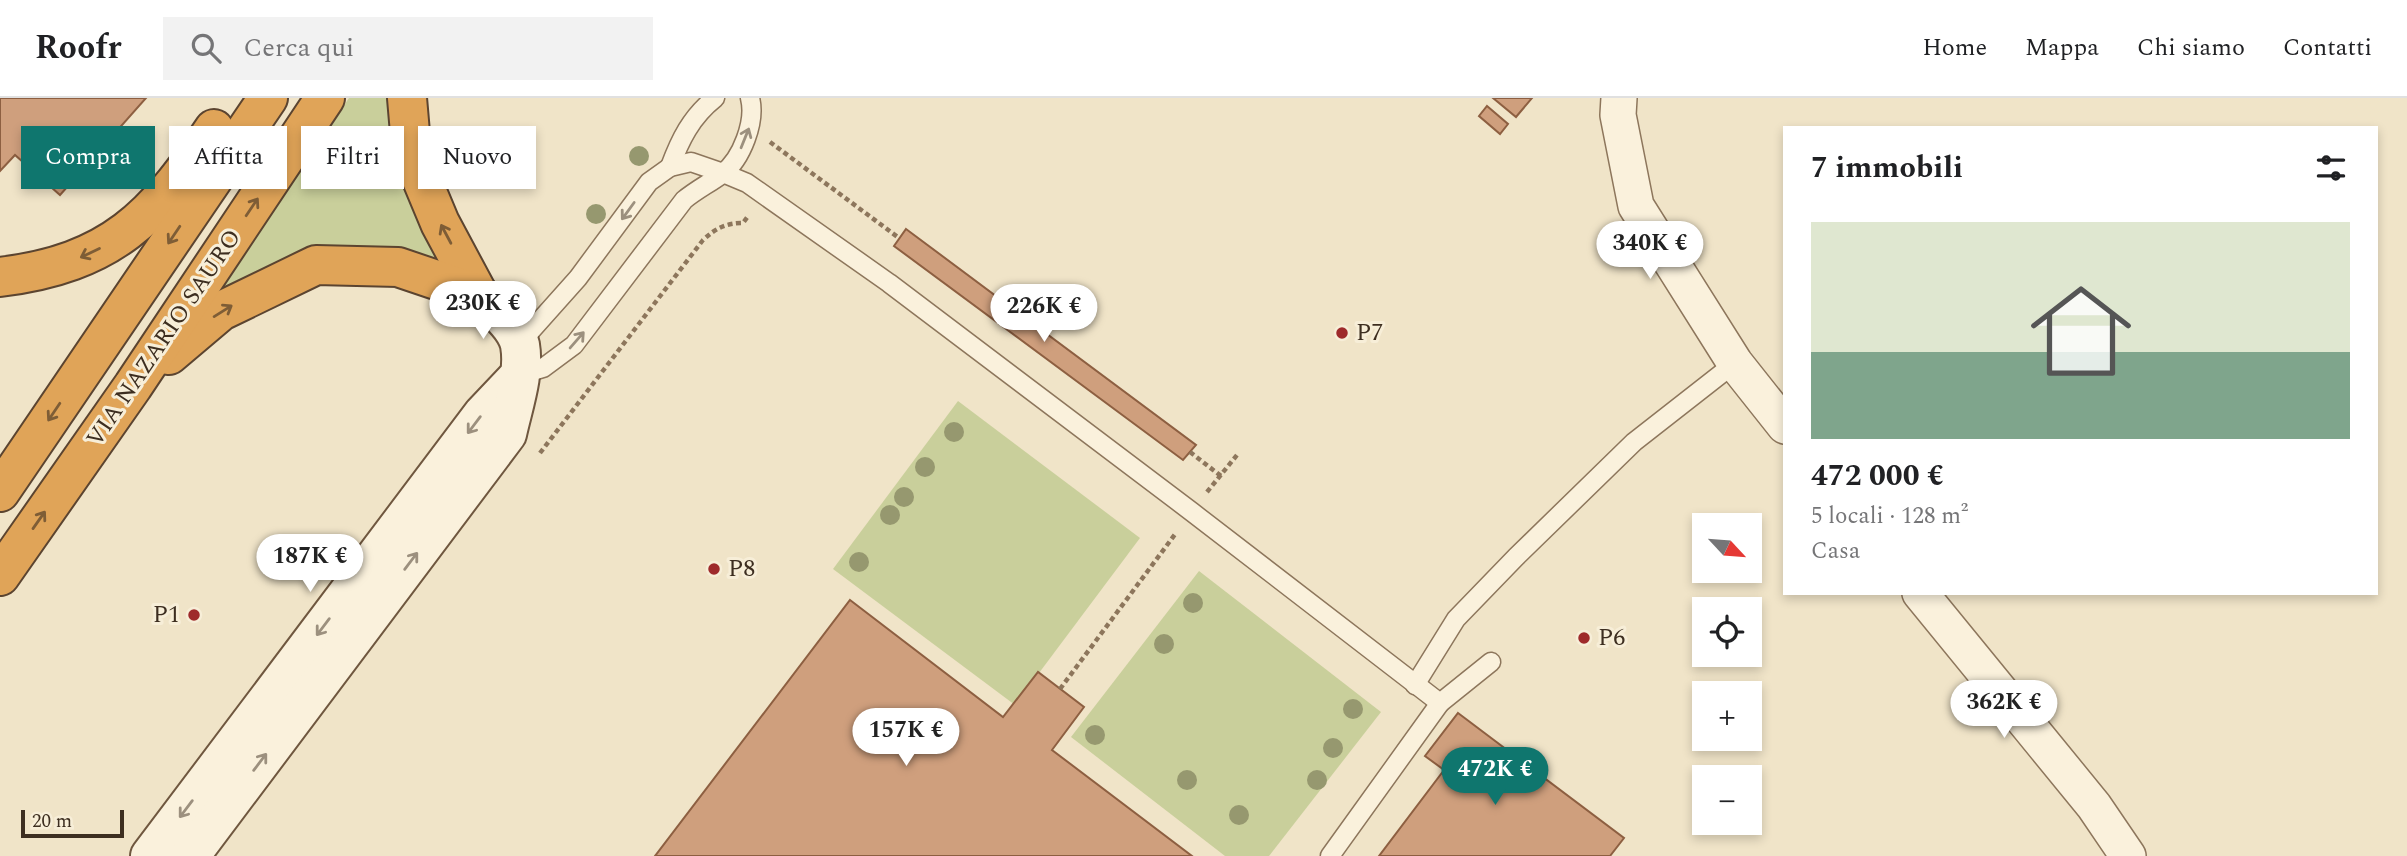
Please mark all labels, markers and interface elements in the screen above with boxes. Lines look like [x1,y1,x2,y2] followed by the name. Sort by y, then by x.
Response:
[163,17,653,80] search box
[35,23,121,73] text: Roofr
[243,28,354,68] text: Cerca qui
[187,29,225,67] icon: search
[1922,30,1987,66] text: Home
[2025,30,2099,66] text: Mappa
[2137,30,2245,66] text: Chi siamo
[2283,30,2372,66] text: Contatti
[21,126,155,189] chip: Compra
[169,126,287,189] chip: Affitta
[301,126,404,189] chip: Filtri
[418,126,536,189] chip: Nuovo
[739,128,752,149] one-way arrow
[1811,145,1963,191] text: 7 immobili
[2312,149,2350,187] icon: filters
[245,198,259,217] one-way arrow
[621,201,635,220] one-way arrow
[78,222,250,454] street label: VIA NAZARIO SAURO
[1593,222,1707,281] pin: 340K €
[439,224,453,244] one-way arrow
[167,225,181,245] one-way arrow
[1612,226,1688,261] text: 340K €
[81,246,101,260] one-way arrow
[2018,268,2144,394] icon: home
[426,282,540,341] pin: 230K €
[987,285,1101,344] pin: 226K €
[445,286,521,321] text: 230K €
[1006,289,1082,324] text: 226K €
[213,304,232,319] one-way arrow
[1356,315,1383,351] place label: P7
[1334,325,1350,341] marker: P7
[569,331,585,349] one-way arrow
[47,402,62,421] one-way arrow
[467,416,482,434] one-way arrow
[1811,453,1944,499] text: 472 000 €
[1811,499,1968,534] text: 5 locali · 128 m²
[32,511,46,530] one-way arrow
[1692,513,1762,583] north arrow
[1692,513,1762,835] map controls
[253,534,367,594] pin: 187K €
[1811,534,1860,569] text: Casa
[272,539,348,574] text: 187K €
[728,551,755,587] place label: P8
[404,552,419,571] one-way arrow
[706,561,722,577] marker: P8
[153,597,180,633] place label: P1
[1692,597,1762,667] button: locate
[186,607,202,623] marker: P1
[316,617,330,636] one-way arrow
[1598,620,1625,656] place label: P6
[1576,630,1592,646] marker: P6
[1947,680,2061,740] pin: 362K €
[1692,681,1762,751] button: +
[1966,685,2042,720] text: 362K €
[849,708,963,768] pin: 157K €
[868,713,944,748] text: 157K €
[1438,748,1552,807] pin: 472K €
[1457,752,1533,787] text: 472K €
[253,753,267,772] one-way arrow
[1692,765,1762,835] button: −
[179,799,194,818] one-way arrow
[21,807,124,839] scale bar
[32,807,72,836] text: 20 m

